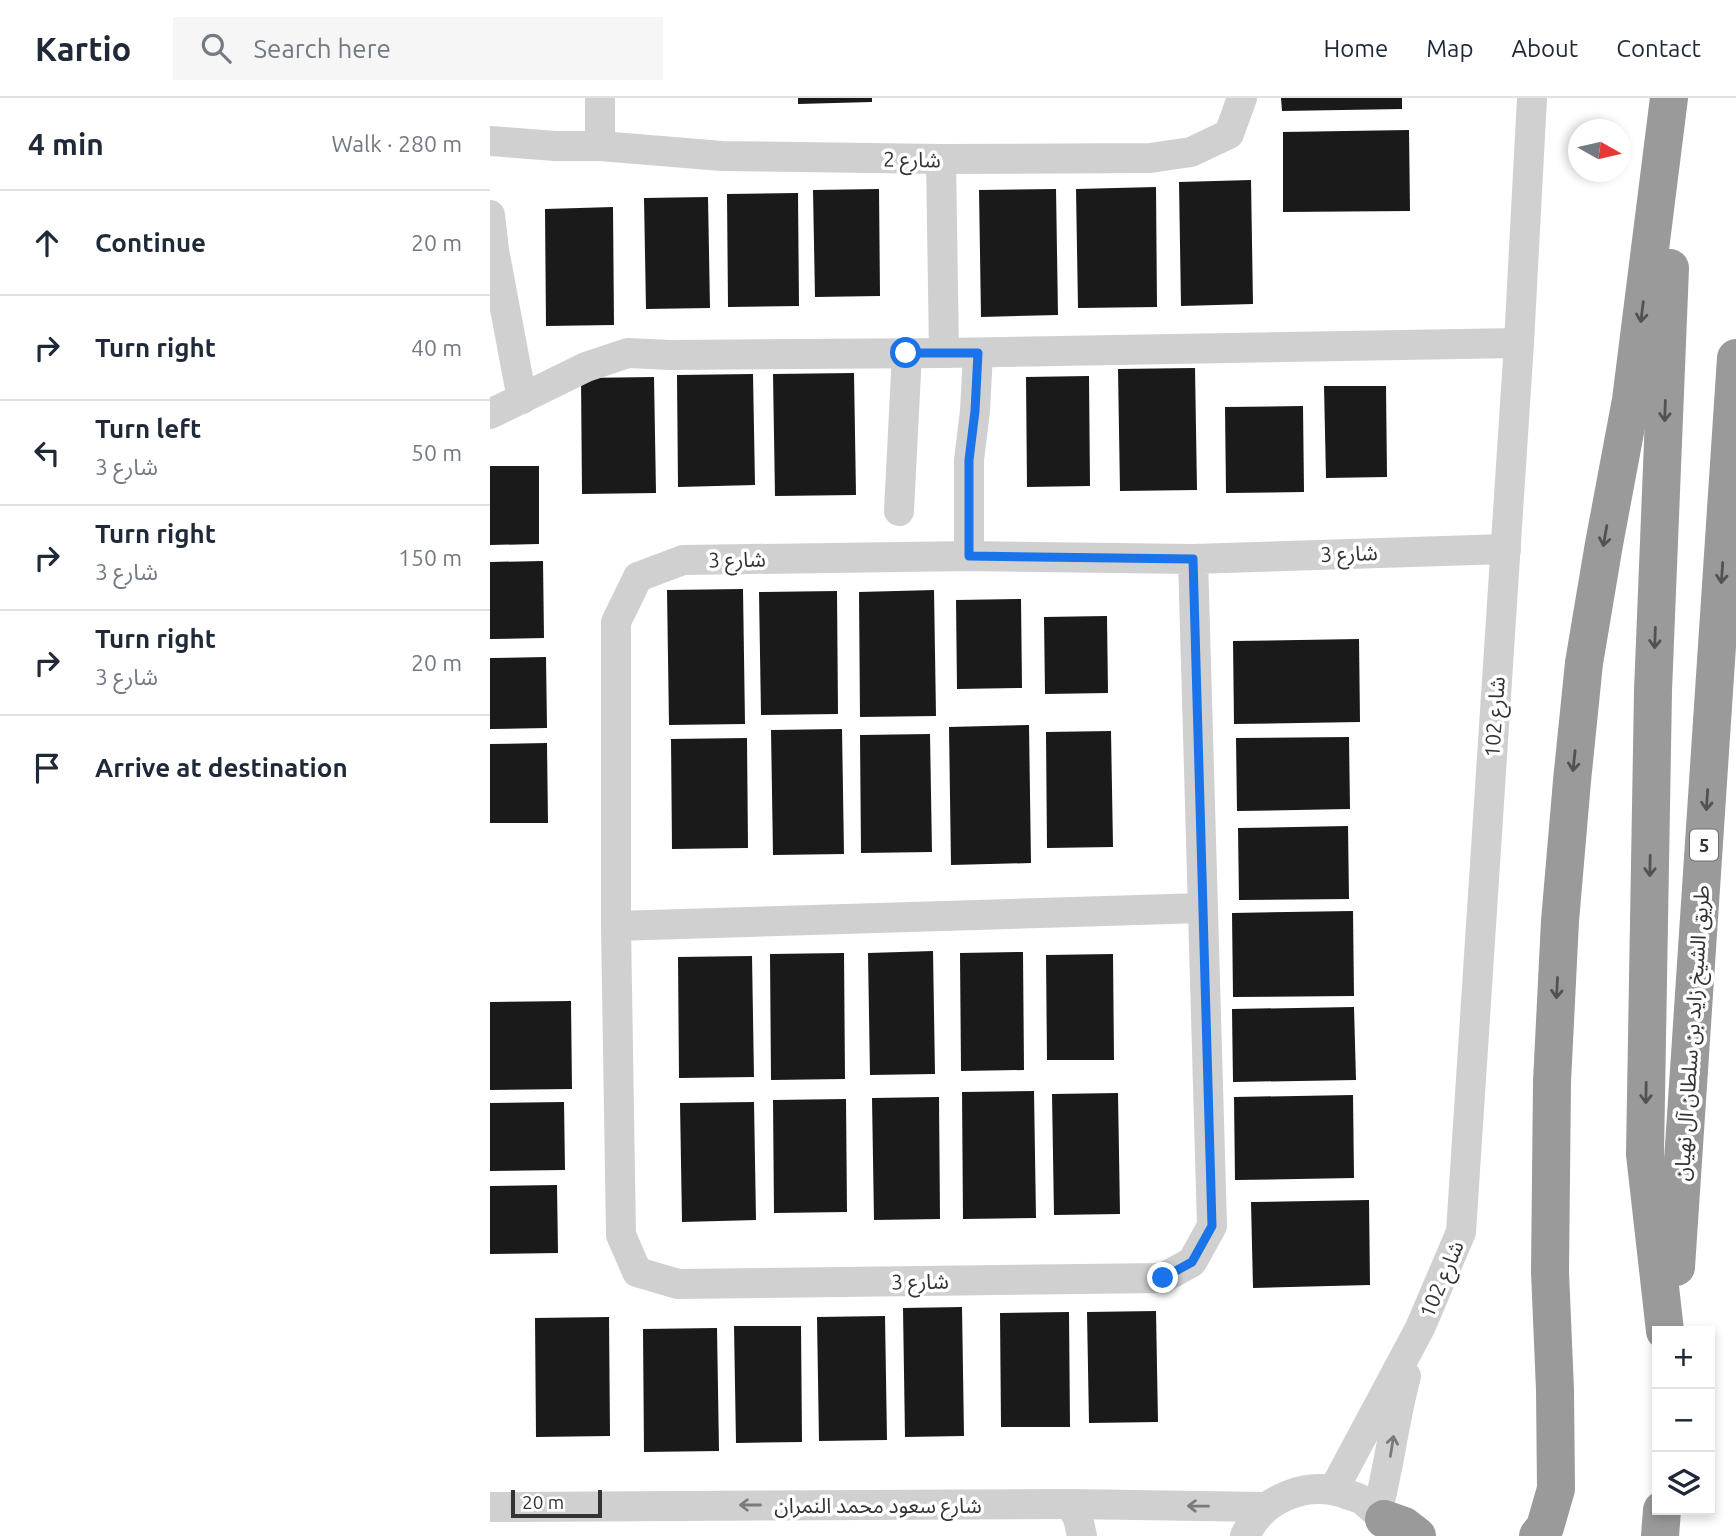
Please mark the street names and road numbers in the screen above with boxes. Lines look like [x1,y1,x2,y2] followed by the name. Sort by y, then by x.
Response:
[883,146,941,176] street label: شارع 2
[1320,540,1378,570] street label: شارع 3
[708,546,766,576] street label: شارع 3
[1479,676,1513,759] street label: شارع 102
[1690,830,1718,860] road number: 5
[1669,884,1717,1182] street label: طريق الشيخ زايد بن سلطان آل نهيان
[1414,1237,1472,1323] street label: شارع 102
[891,1268,949,1298] street label: شارع 3
[774,1493,982,1521] street label: شارع سعود محمد النمران

